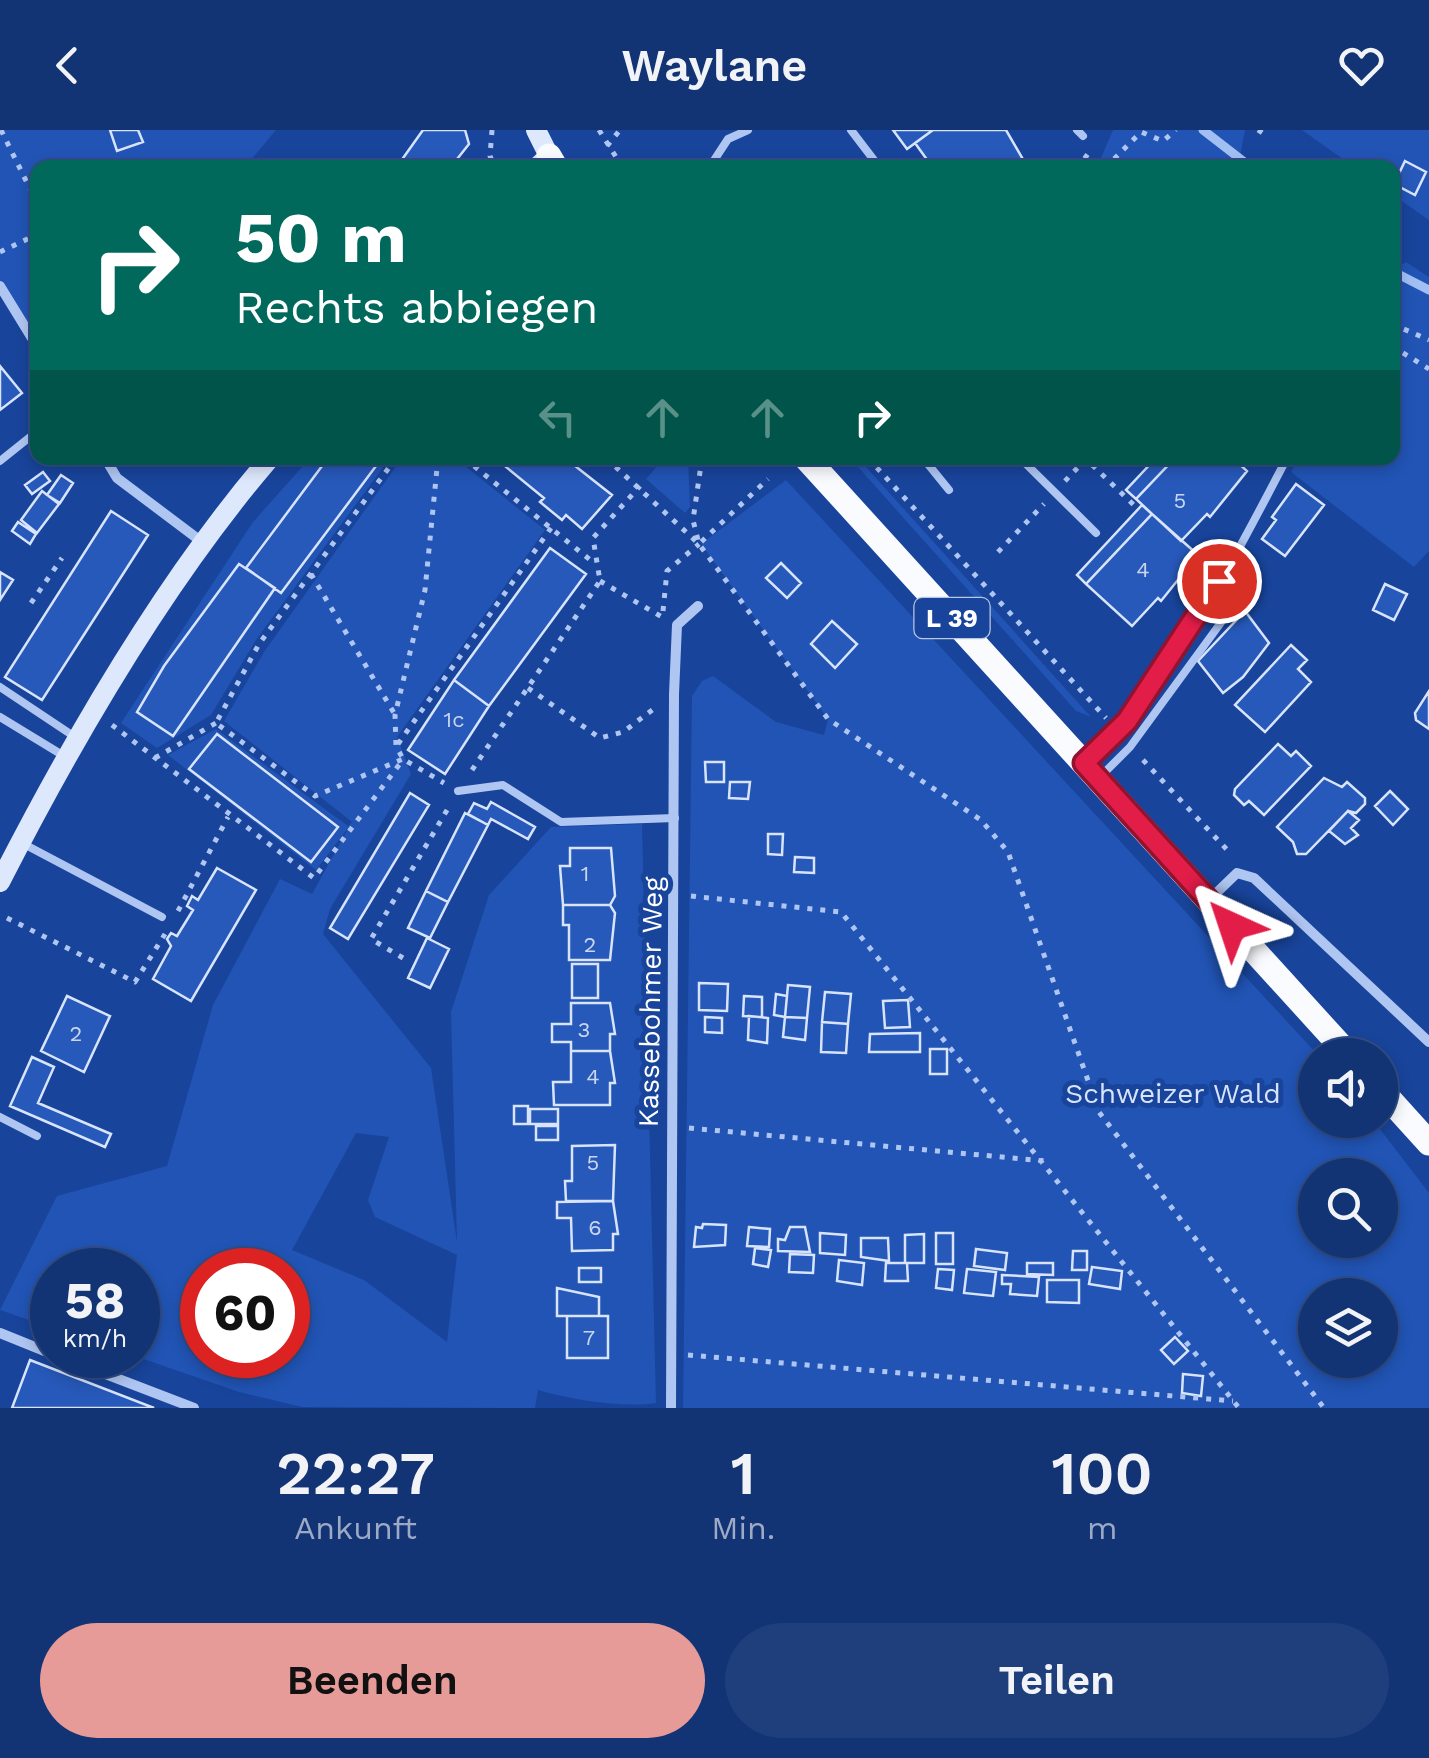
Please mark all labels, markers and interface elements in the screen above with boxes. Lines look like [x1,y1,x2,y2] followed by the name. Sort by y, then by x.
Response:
[40,38,95,93] icon: back
[1334,38,1389,93] icon: heart
[622,39,807,92] text: Waylane
[235,197,407,279] text: 50 m
[70,200,200,330] icon: right
[235,281,598,334] text: Rechts abbiegen
[530,390,585,445] icon: left
[635,390,690,445] icon: ahead
[740,390,795,445] icon: ahead
[845,390,900,445] icon: right
[1174,488,1186,513] house number: 5
[1177,539,1262,624] pin
[1192,554,1247,609] icon: arrive
[1136,557,1150,582] house number: 4
[914,598,990,638] road number: L 39
[444,707,464,732] house number: 1c
[581,861,589,886] house number: 1
[1180,874,1284,978] position arrow
[632,876,669,1128] street label: Kassebohmer Weg
[584,932,596,957] house number: 2
[578,1017,590,1042] house number: 3
[70,1021,82,1046] house number: 2
[1298,1038,1398,1378] map controls
[1298,1038,1398,1138] button: sound
[586,1064,600,1089] house number: 4
[1065,1077,1281,1110] park label: Schweizer Wald
[587,1150,599,1175] house number: 5
[1298,1158,1398,1258] button: search
[588,1215,602,1240] house number: 6
[180,1248,310,1378] speed limit sign: 60
[65,1271,125,1330] text: 58
[1298,1278,1398,1378] button: layers
[63,1324,127,1353] text: km/h
[583,1325,595,1350] house number: 7
[276,1438,435,1509] text: 22:27
[731,1438,756,1509] text: 1
[1052,1438,1153,1509] text: 100
[294,1509,417,1547] text: Ankunft
[711,1509,775,1547] text: Min.
[1087,1509,1117,1547] text: m
[40,1623,705,1738] button: Beenden
[725,1623,1389,1738] button: Teilen

